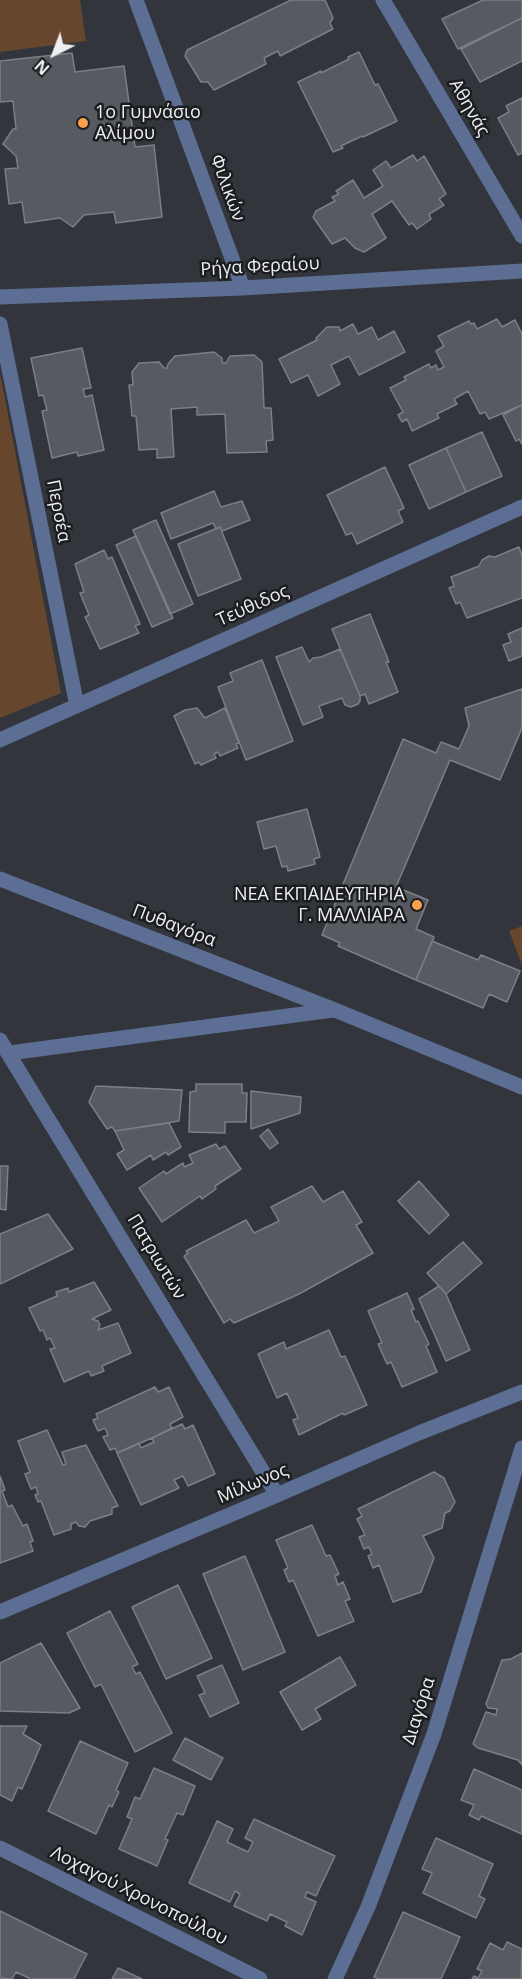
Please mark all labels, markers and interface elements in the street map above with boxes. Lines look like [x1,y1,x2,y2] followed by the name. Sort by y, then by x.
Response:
[24,24,84,84] north arrow
[30,55,54,80] text: N
[444,76,494,140] street label: Αθηνάς
[95,102,201,144] place label: 1ο Γυμνάσιο Αλίμου
[76,116,90,130] marker: 1ο Γυμνάσιο Αλίμου
[205,152,249,224] street label: Φιλικών
[200,253,320,281] street label: Ρήγα Φεραίου
[41,478,75,544] street label: Περσέα
[214,581,292,631] street label: Τεύθιδος
[234,884,405,926] place label: ΝΕΑ ΕΚΠΑΙΔΕΥΤΗΡΙΑ Γ. ΜΑΛΛΙΑΡΑ
[410,898,424,912] marker: ΝΕΑ ΕΚΠΑΙΔΕΥΤΗΡΙΑ Γ. ΜΑΛΛΙΑΡΑ
[129,900,219,952] street label: Πυθαγόρα
[122,1210,190,1304] street label: Πατριωτών
[214,1459,292,1509] street label: Μίλωνος
[398,1675,440,1747] street label: Διαγόρα
[47,1842,231,1950] street label: Λοχαγού Χρονοπούλου

